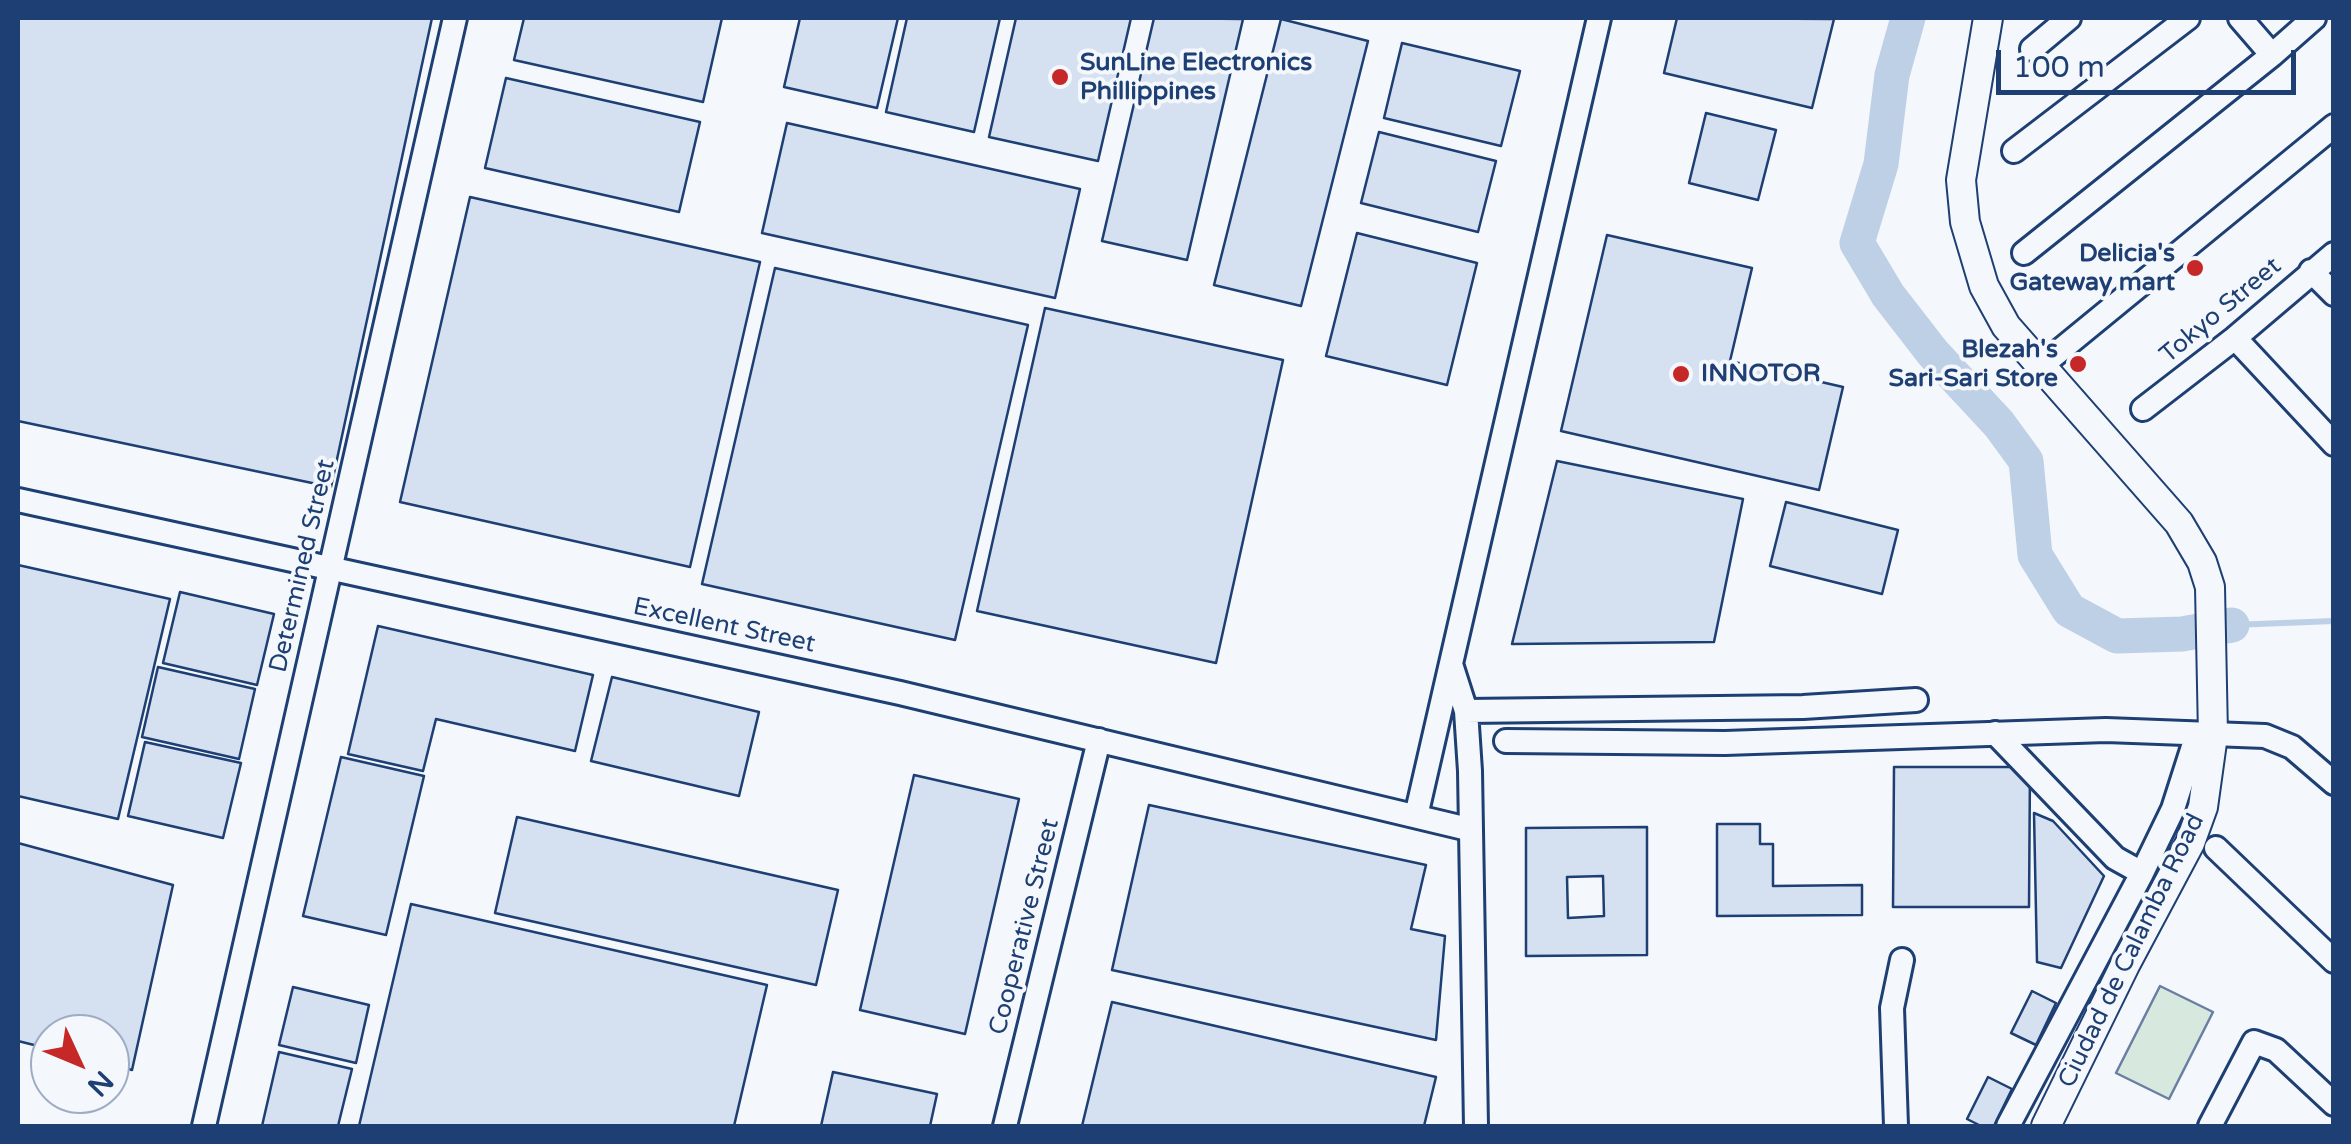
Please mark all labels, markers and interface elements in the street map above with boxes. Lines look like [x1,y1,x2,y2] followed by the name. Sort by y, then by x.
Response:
[2001,30,2301,92] scale bar
[1080,48,1312,107] place label: SunLine Electronics Phillippines
[2013,49,2105,86] text: 100 m
[1049,66,1071,88] marker: SunLine Electronics Phillippines
[2009,239,2175,298] place label: Delicia's Gateway mart
[2154,252,2288,370] street label: Tokyo Street
[2184,257,2206,279] marker: Delicia's Gateway mart
[1889,335,2058,394] place label: Blezah's Sari-Sari Store
[2067,353,2089,375] marker: Blezah's Sari-Sari Store
[1701,359,1821,389] place label: INNOTOR
[1670,363,1692,385] marker: INNOTOR
[264,457,342,675] street label: Determined Street
[630,592,818,660] street label: Excellent Street
[2053,809,2211,1093] street label: Ciudad de Calamba Road
[984,816,1066,1038] street label: Cooperative Street
[30,1014,130,1114] north arrow
[80,1064,120,1103] text: N

